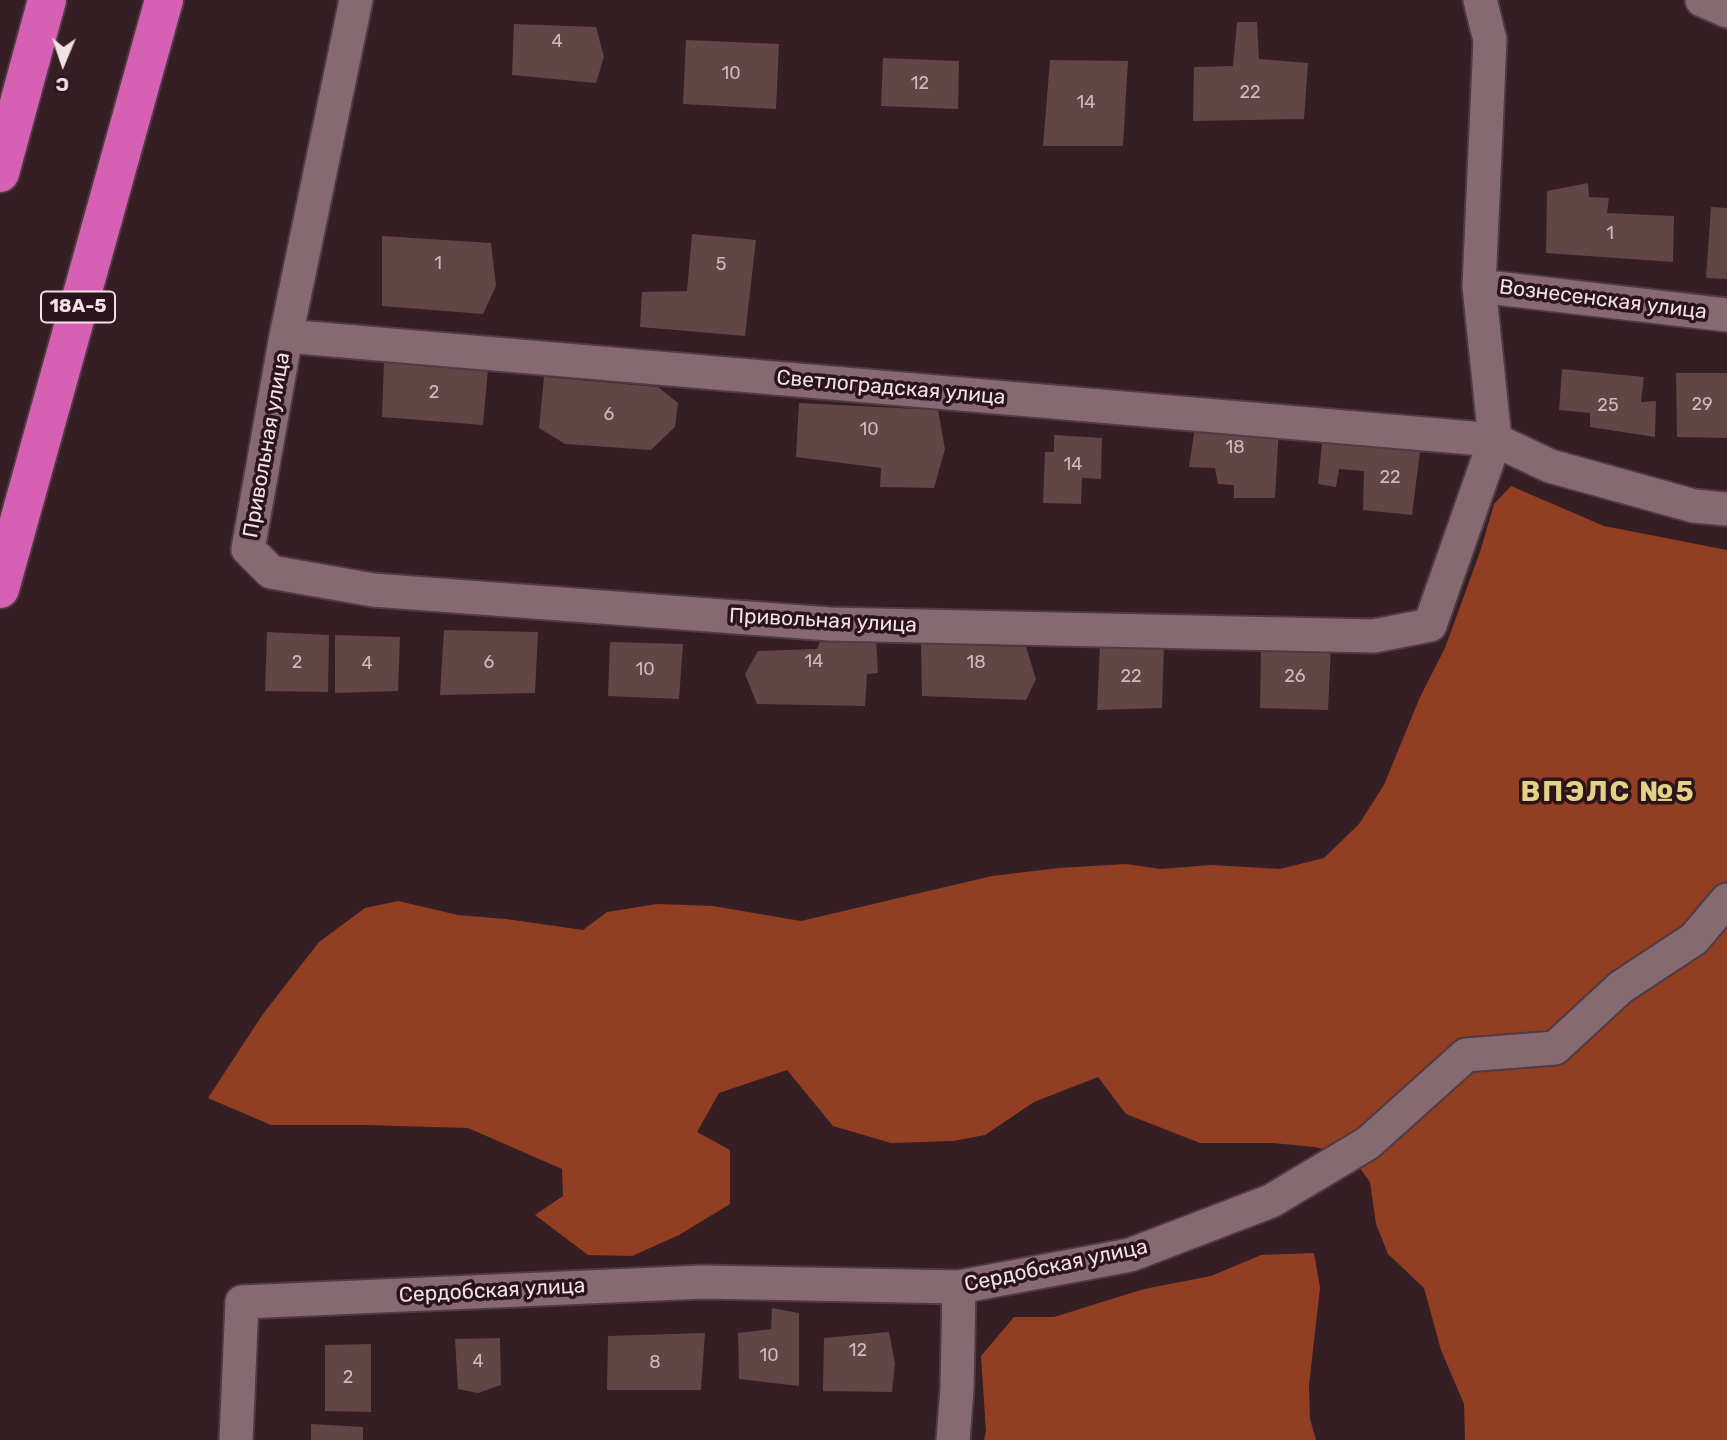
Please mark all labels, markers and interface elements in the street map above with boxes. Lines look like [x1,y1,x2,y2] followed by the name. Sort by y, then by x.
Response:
[28,28,98,98] north arrow
[551,31,563,53] house number: 4
[721,63,741,85] house number: 10
[55,73,69,96] text: С
[911,73,929,95] house number: 12
[1239,82,1261,104] house number: 22
[1077,92,1095,114] house number: 14
[1606,223,1614,245] house number: 1
[434,253,442,275] house number: 1
[716,254,726,276] house number: 5
[1498,275,1708,325] street label: Вознесенская улица
[41,292,115,322] road number: 18А-5
[238,350,296,540] street label: Привольная улица
[775,365,1007,411] street label: Светлоградская улица
[429,382,439,404] house number: 2
[1691,394,1713,416] house number: 29
[1597,395,1619,417] house number: 25
[604,404,614,426] house number: 6
[859,419,879,441] house number: 10
[1225,437,1245,459] house number: 18
[1064,454,1082,476] house number: 14
[1379,467,1401,489] house number: 22
[728,603,918,639] street label: Привольная улица
[805,651,823,673] house number: 14
[292,652,302,674] house number: 2
[484,652,494,674] house number: 6
[966,652,986,674] house number: 18
[361,653,373,675] house number: 4
[635,659,655,681] house number: 10
[1120,666,1142,688] house number: 22
[1284,666,1306,688] house number: 26
[1522,776,1694,810] district label: ВПЭЛС №5
[962,1234,1150,1298] street label: Сердобская улица
[398,1274,586,1308] street label: Сердобская улица
[849,1340,867,1362] house number: 12
[759,1345,779,1367] house number: 10
[472,1351,484,1373] house number: 4
[649,1352,661,1374] house number: 8
[343,1367,353,1389] house number: 2

